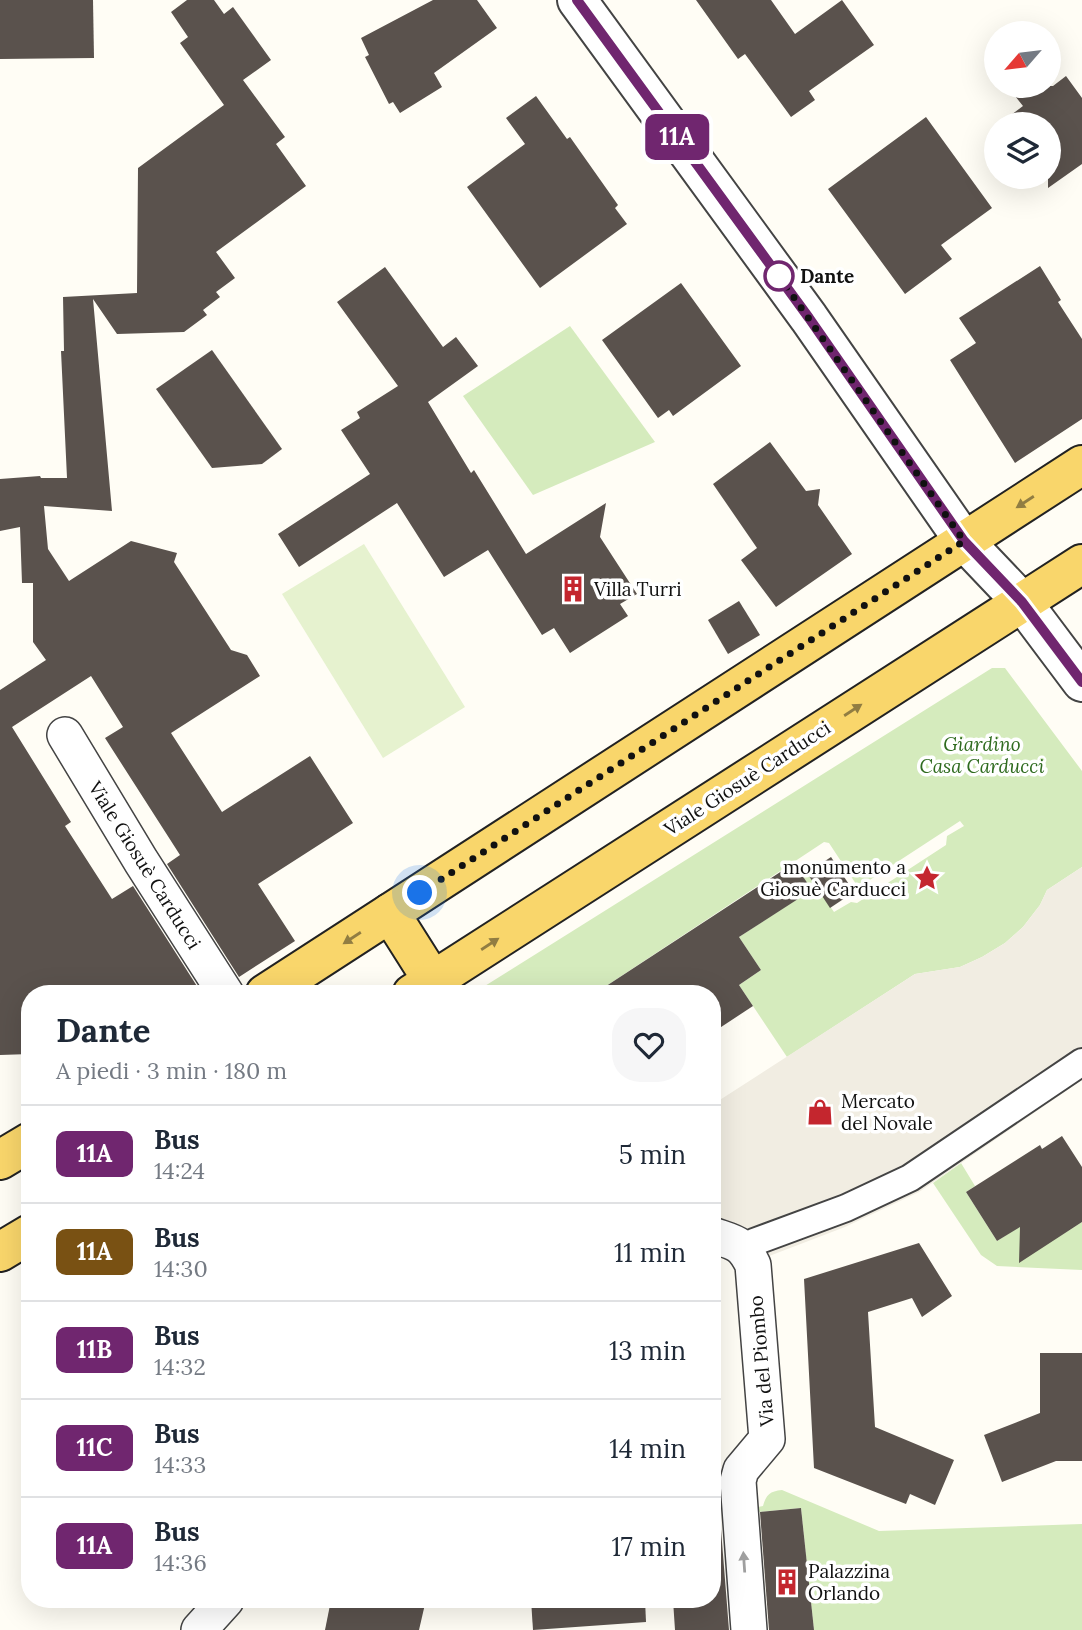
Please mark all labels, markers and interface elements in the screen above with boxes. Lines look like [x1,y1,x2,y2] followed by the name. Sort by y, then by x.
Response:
[984,21,1060,98] north arrow
[984,21,1061,189] map controls
[984,112,1061,189] button: layers
[637,114,717,160] line badge: 11A
[659,121,695,152] text: 11A
[764,261,794,291] marker: Dante
[800,264,854,288] place label: Dante
[1015,495,1034,508] one-way arrow
[558,574,588,604] building icon: Villa Turri
[593,577,682,601] place label: Villa Turri
[844,703,862,717] one-way arrow
[659,715,835,841] street label: Viale Giosuè Carducci
[920,732,1044,778] park label: Giardino Casa Carducci
[83,776,206,953] street label: Viale Giosuè Carducci
[760,855,906,901] place label: monumento a Giosuè Carducci
[912,863,942,893] place icon: monumento a Giosuè Carducci
[402,875,437,910] your location
[342,931,362,944] one-way arrow
[481,937,499,951] one-way arrow
[612,1008,686,1082] button: heart
[56,1009,150,1051] text: Dante
[56,1056,287,1085] text: A piedi · 3 min · 180 m
[841,1089,933,1135] place label: Mercato del Novale
[805,1097,835,1127] shop icon: Mercato del Novale
[154,1123,200,1156] text: Bus
[77,1138,112,1169] text: 11A
[619,1138,686,1171] text: 5 min
[154,1156,205,1185] text: 14:24
[154,1221,200,1254] text: Bus
[77,1236,112,1267] text: 11A
[614,1236,686,1269] text: 11 min
[154,1254,208,1283] text: 14:30
[743,1295,779,1428] street label: Via del Piombo
[154,1319,200,1352] text: Bus
[77,1334,112,1365] text: 11B
[609,1334,686,1367] text: 13 min
[154,1352,206,1381] text: 14:32
[154,1417,200,1450] text: Bus
[77,1432,113,1463] text: 11C
[609,1432,686,1465] text: 14 min
[154,1450,206,1479] text: 14:33
[154,1515,200,1548] text: Bus
[77,1530,112,1561] text: 11A
[611,1530,686,1563] text: 17 min
[154,1548,207,1577] text: 14:36
[738,1551,749,1573] one-way arrow
[808,1559,890,1605] place label: Palazzina Orlando
[772,1567,802,1597] building icon: Palazzina Orlando

